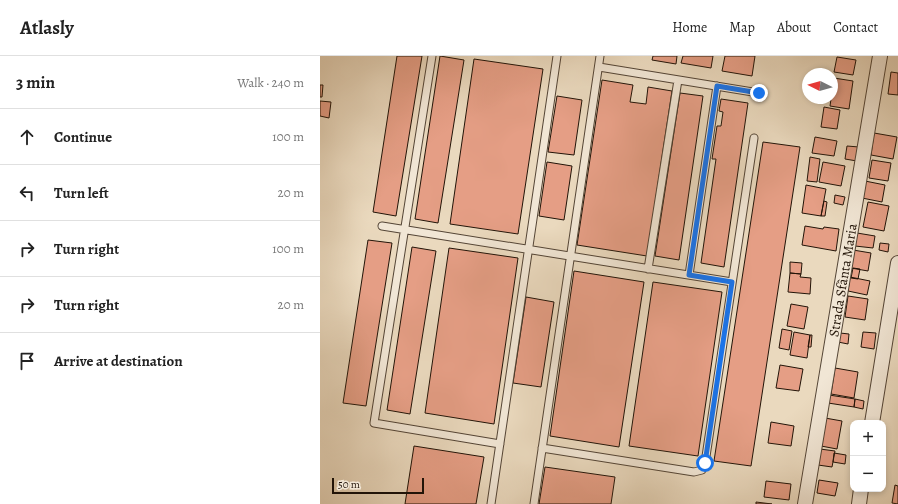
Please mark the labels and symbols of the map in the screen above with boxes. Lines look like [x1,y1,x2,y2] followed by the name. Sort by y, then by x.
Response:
[802,68,838,104] north arrow
[750,84,768,102] route end
[824,221,861,338] street label: Strada Sfânta Maria
[696,454,714,472] route start
[332,476,424,495] scale bar

